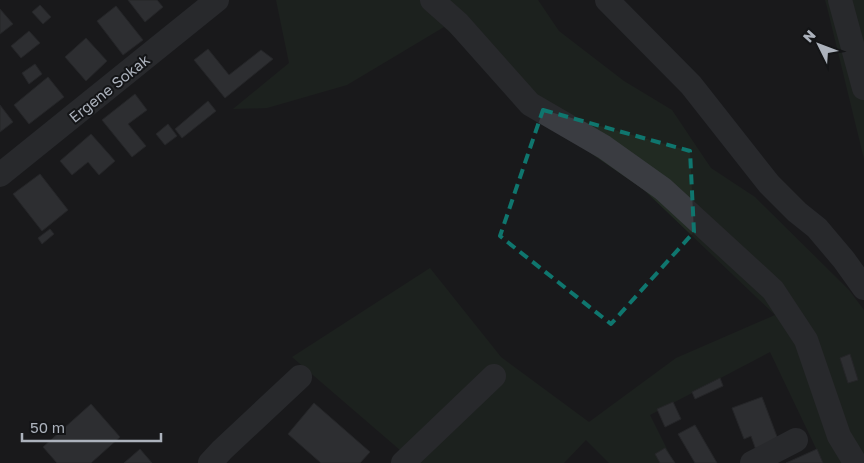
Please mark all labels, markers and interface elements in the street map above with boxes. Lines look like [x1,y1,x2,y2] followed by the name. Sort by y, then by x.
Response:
[794,20,844,70] north arrow
[799,26,819,46] text: N
[65,50,153,126] street label: Ergene Sokak
[22,410,161,442] scale bar
[30,418,65,436] text: 50 m

